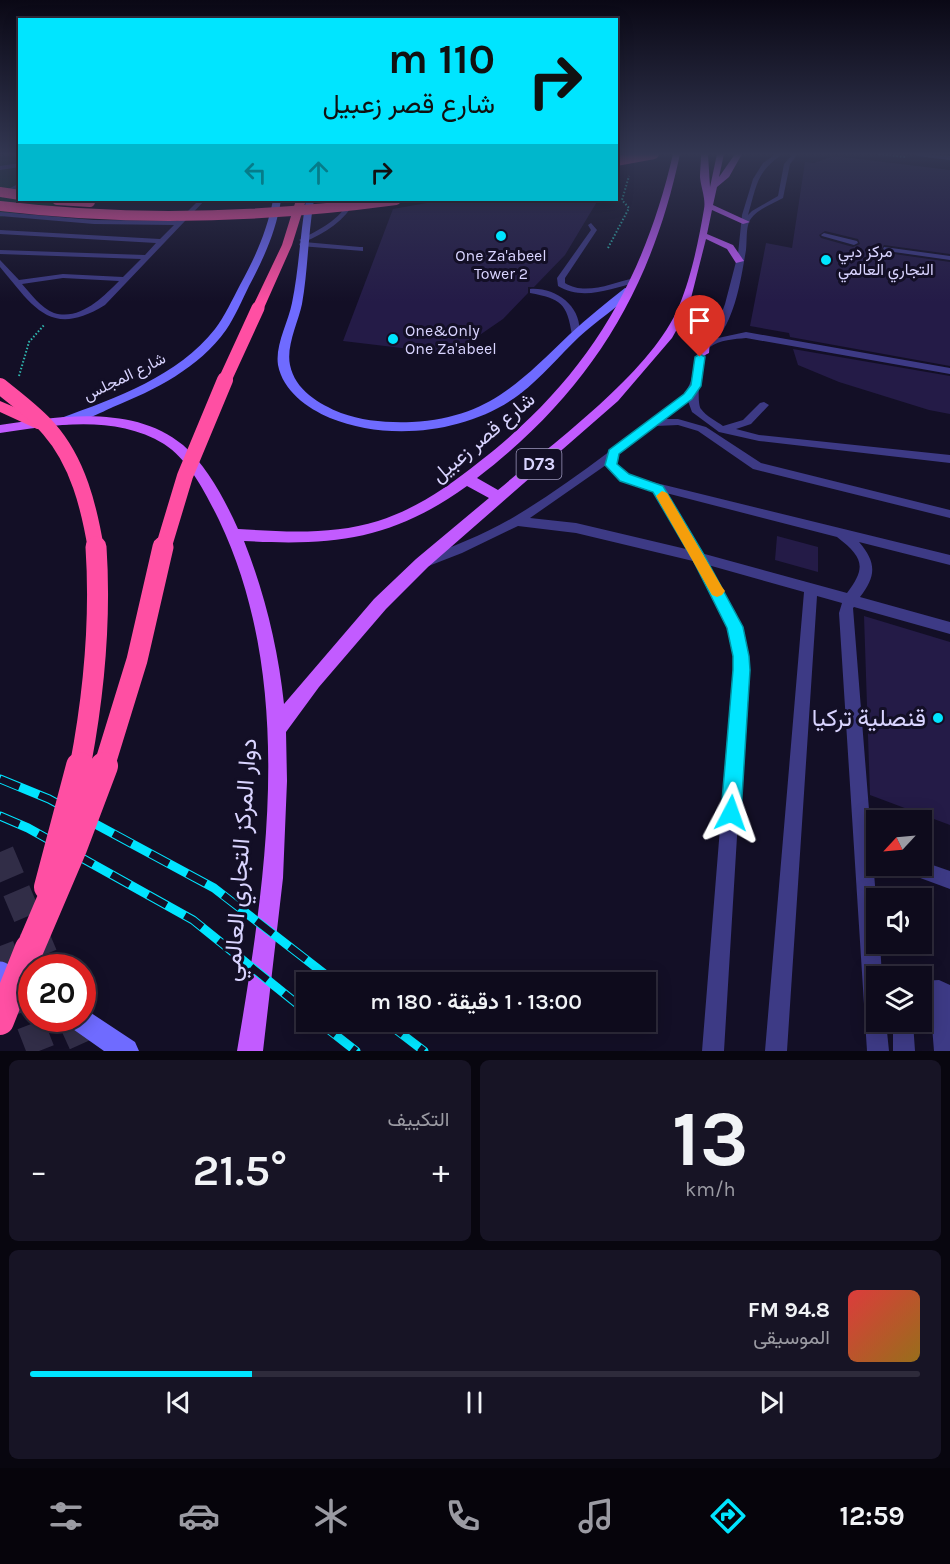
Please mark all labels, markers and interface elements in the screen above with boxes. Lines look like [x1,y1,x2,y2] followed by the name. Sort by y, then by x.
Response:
[388,34,495,84] text: 110 m
[516,42,594,120] icon: right
[323,88,495,120] text: شارع قصر زعبيل
[239,156,272,189] icon: left
[302,156,335,189] icon: ahead
[365,156,398,189] icon: right
[494,229,508,243] marker: One Za'abeel Tower 2
[838,242,934,283] place label: مركز دبي التجاري العالمي
[455,246,547,283] place label: One Za'abeel Tower 2
[819,253,833,267] marker: مركز دبي التجاري العالمي
[674,295,725,357] pin
[683,304,716,337] icon: arrive
[405,321,497,358] place label: One&Only One Za'abeel
[386,332,400,346] marker: One&Only One Za'abeel
[80,348,169,406] street label: شارع المجلس
[427,388,541,489] street label: شارع قصر زعبيل
[516,449,562,479] road number: D73
[812,704,926,733] place label: قنصلية تركيا
[931,711,945,725] marker: قنصلية تركيا
[218,737,267,983] street label: دوار المركز التجاري العالمي
[699,781,763,845] position arrow
[866,810,932,876] north arrow
[866,810,932,1032] map controls
[866,888,932,954] button: sound
[18,954,96,1032] speed limit sign: 20
[866,966,932,1032] button: layers
[370,989,582,1015] text: 13:00 · 1 دقيقة · 180 m
[672,1093,748,1185] text: 13
[387,1108,450,1131] text: التكييف
[192,1144,287,1196] text: 21.5°
[30,1152,47,1190] text: −
[432,1152,449,1190] text: +
[685,1178,736,1201] text: km/h
[748,1297,830,1323] text: 94.8 FM
[753,1326,830,1349] text: الموسيقى
[162,1386,195,1419] icon: previous
[458,1386,491,1419] icon: pause
[755,1386,788,1419] icon: next
[45,1495,87,1537] icon: filters
[178,1495,220,1537] icon: car
[310,1495,352,1537] icon: climate
[442,1495,484,1537] icon: phone
[575,1495,617,1537] icon: music
[707,1495,749,1537] icon: directions
[839,1500,905,1532] text: 12:59

